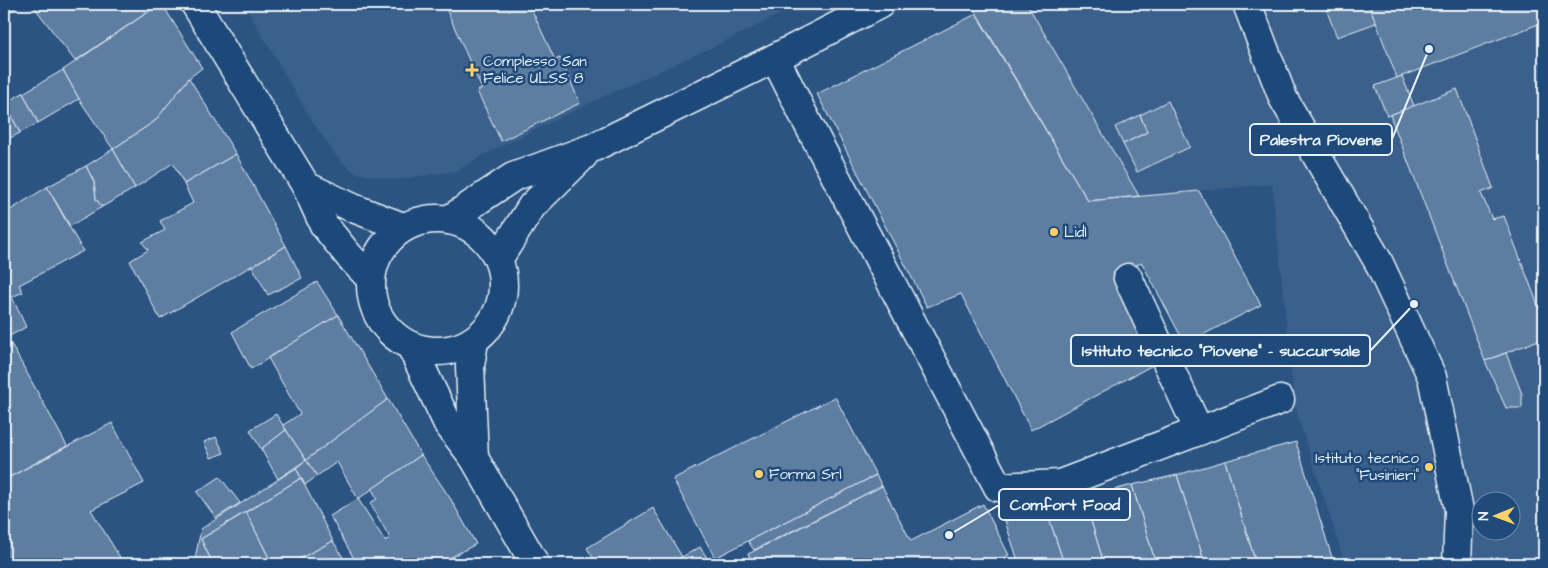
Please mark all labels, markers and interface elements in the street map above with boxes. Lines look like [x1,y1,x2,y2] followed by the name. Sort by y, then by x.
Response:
[483,51,587,89] place label: Complesso San Felice ULSS 8
[465,63,479,77] marker: Complesso San Felice ULSS 8
[1250,124,1392,155] callout: Palestra Piovene
[1260,129,1383,151] text: Palestra Piovene
[1064,222,1087,243] place label: Lidl
[1048,226,1060,238] marker: Lidl
[1071,335,1370,366] callout: Istituto tecnico "Piovene" - succursale
[1082,340,1360,362] text: Istituto tecnico "Piovene" - succursale
[1315,448,1420,486] place label: Istituto tecnico "Fusinieri"
[1423,461,1435,473] marker: Istituto tecnico "Fusinieri"
[769,464,842,485] place label: Forma Srl
[753,468,765,480] marker: Forma Srl
[999,489,1130,520] callout: Comfort Food
[1470,490,1520,540] north arrow
[1010,494,1121,516] text: Comfort Food
[1474,511,1494,521] text: N

